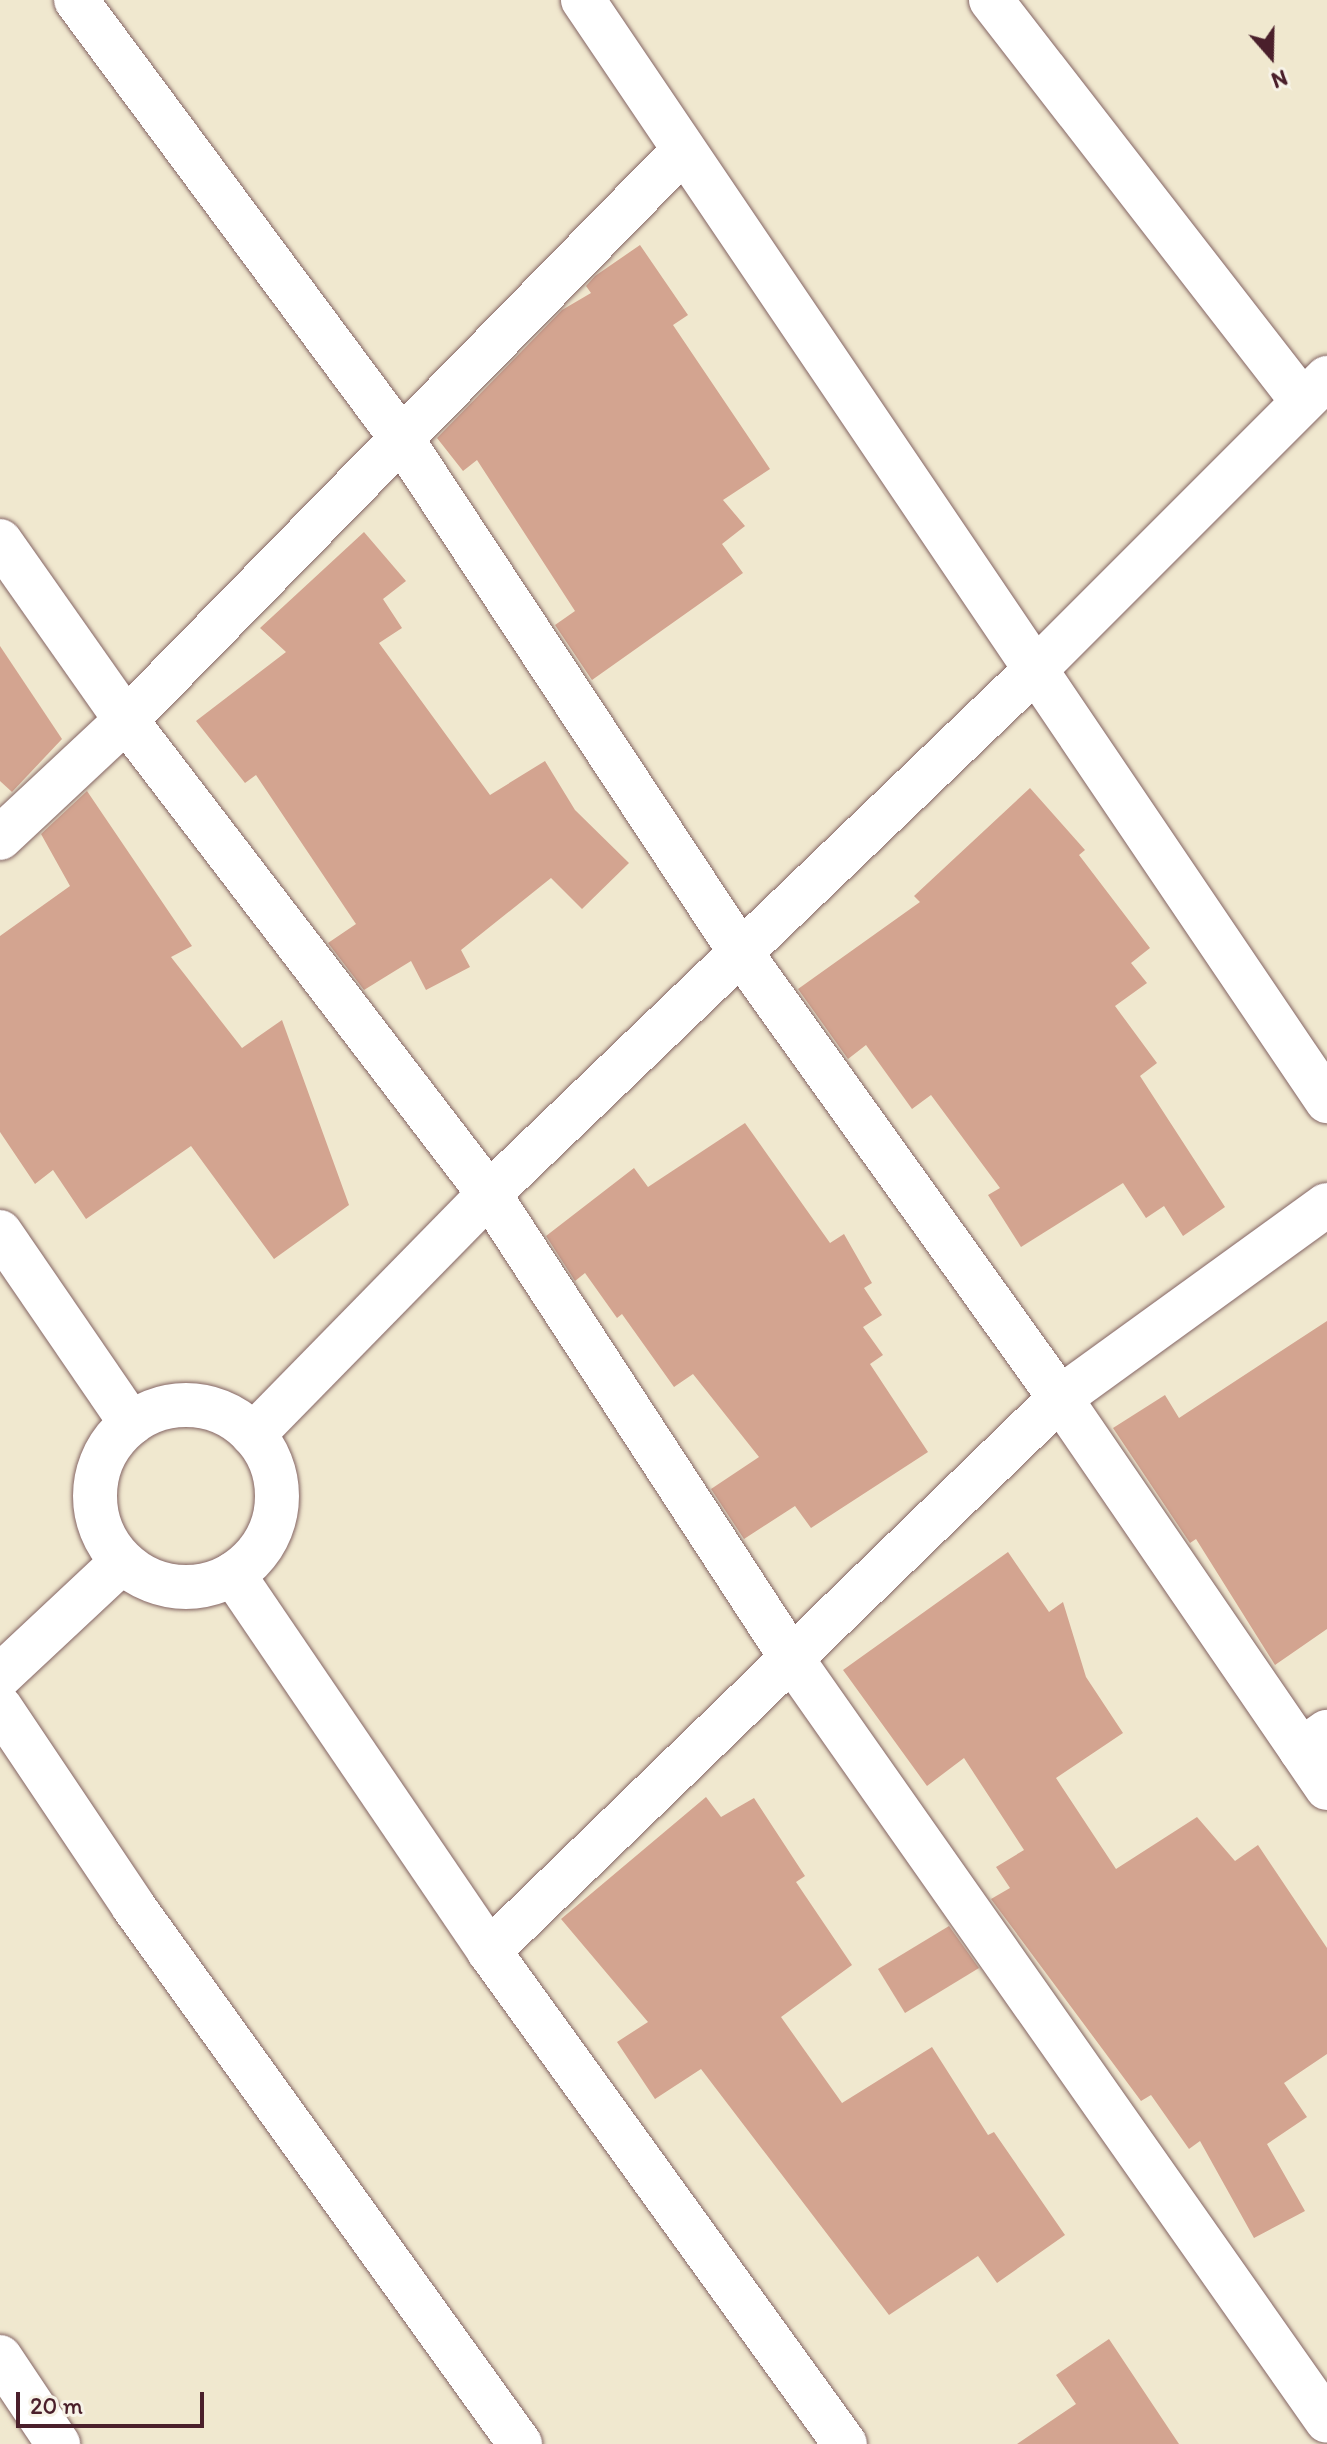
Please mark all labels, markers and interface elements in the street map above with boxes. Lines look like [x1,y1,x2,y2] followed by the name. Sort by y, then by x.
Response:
[1231,16,1311,96] north arrow
[1268,64,1291,94] text: N
[20,2376,208,2426] scale bar
[30,2391,83,2420] text: 20 m

